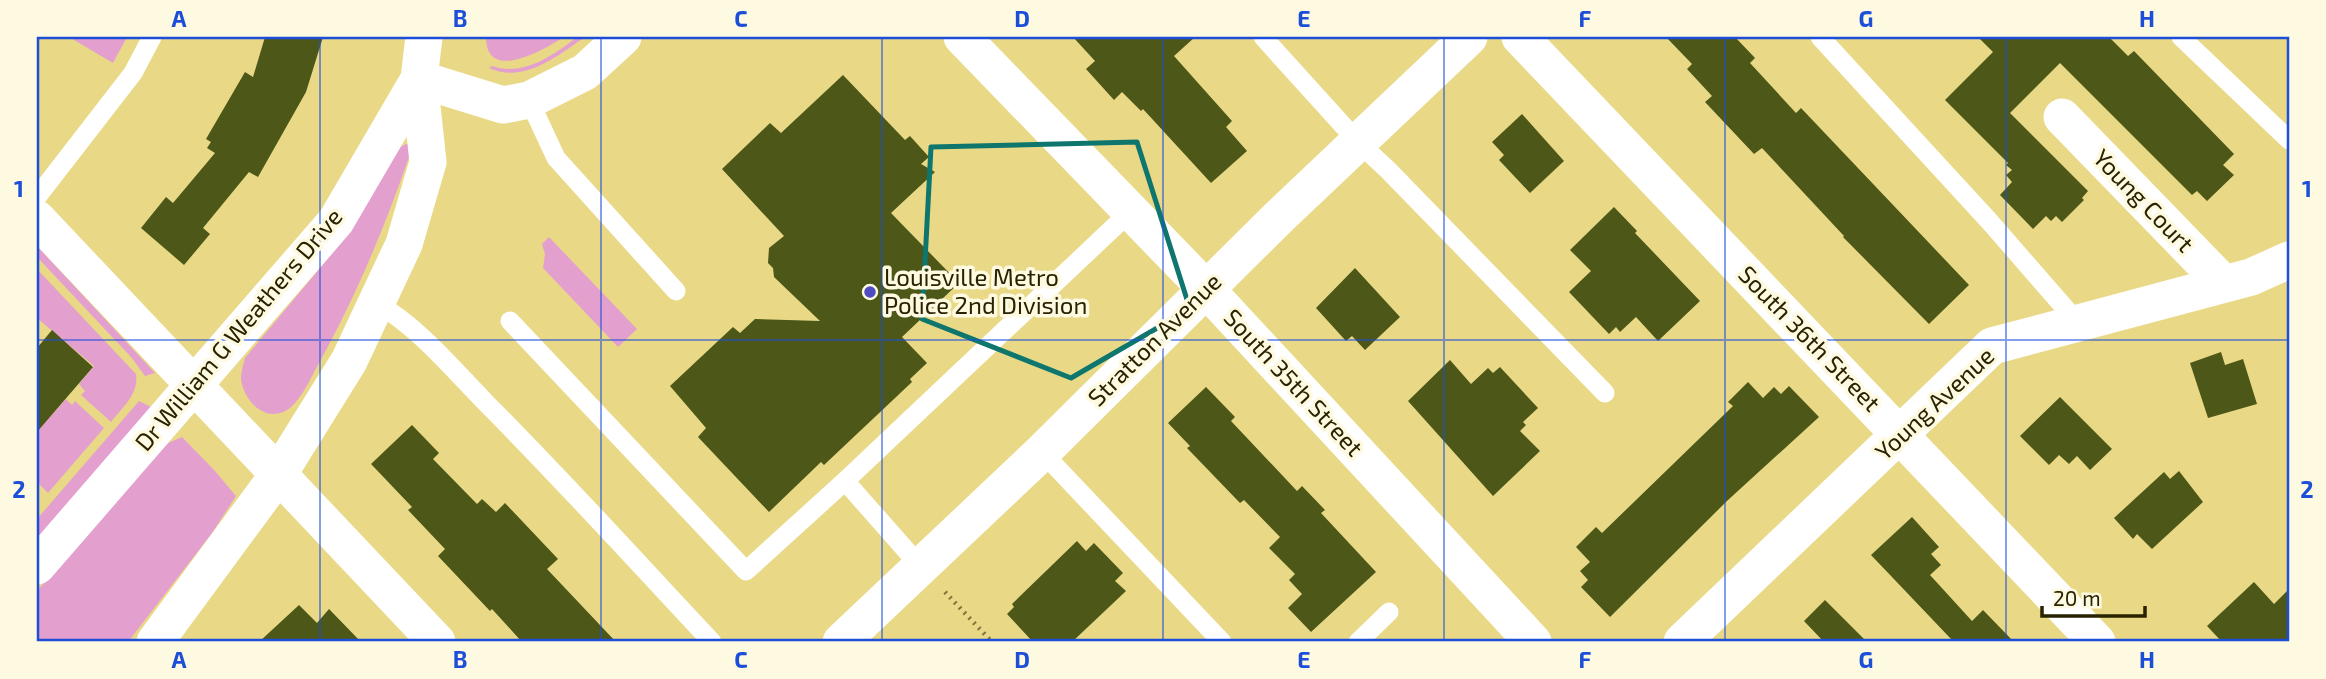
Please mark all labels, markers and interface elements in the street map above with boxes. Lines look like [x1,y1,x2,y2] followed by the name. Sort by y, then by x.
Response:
[171,4,187,32] text: A
[453,4,467,32] text: B
[734,4,748,32] text: C
[1014,4,1030,32] text: D
[1297,4,1311,32] text: E
[1579,4,1592,32] text: F
[1859,4,1873,32] text: G
[2139,4,2155,32] text: H
[2088,142,2200,257] street label: Young Court
[14,174,24,202] text: 1
[2302,174,2312,202] text: 1
[128,202,348,456] street label: Dr William G Weathers Drive
[1733,259,1887,417] street label: South 36th Street
[884,262,1087,319] place label: Louisville Metro Police 2nd Division
[1081,266,1227,412] street label: Stratton Avenue
[862,284,878,300] marker: Louisville Metro Police 2nd Division
[1219,302,1370,462] street label: South 35th Street
[1869,340,1999,465] street label: Young Avenue
[12,475,26,503] text: 2
[2300,475,2314,503] text: 2
[2042,574,2146,618] scale bar
[2053,585,2101,610] text: 20 m
[171,645,187,673] text: A
[453,645,467,673] text: B
[734,645,748,673] text: C
[1014,645,1030,673] text: D
[1297,645,1311,673] text: E
[1579,645,1592,673] text: F
[1859,645,1873,673] text: G
[2139,645,2155,673] text: H

